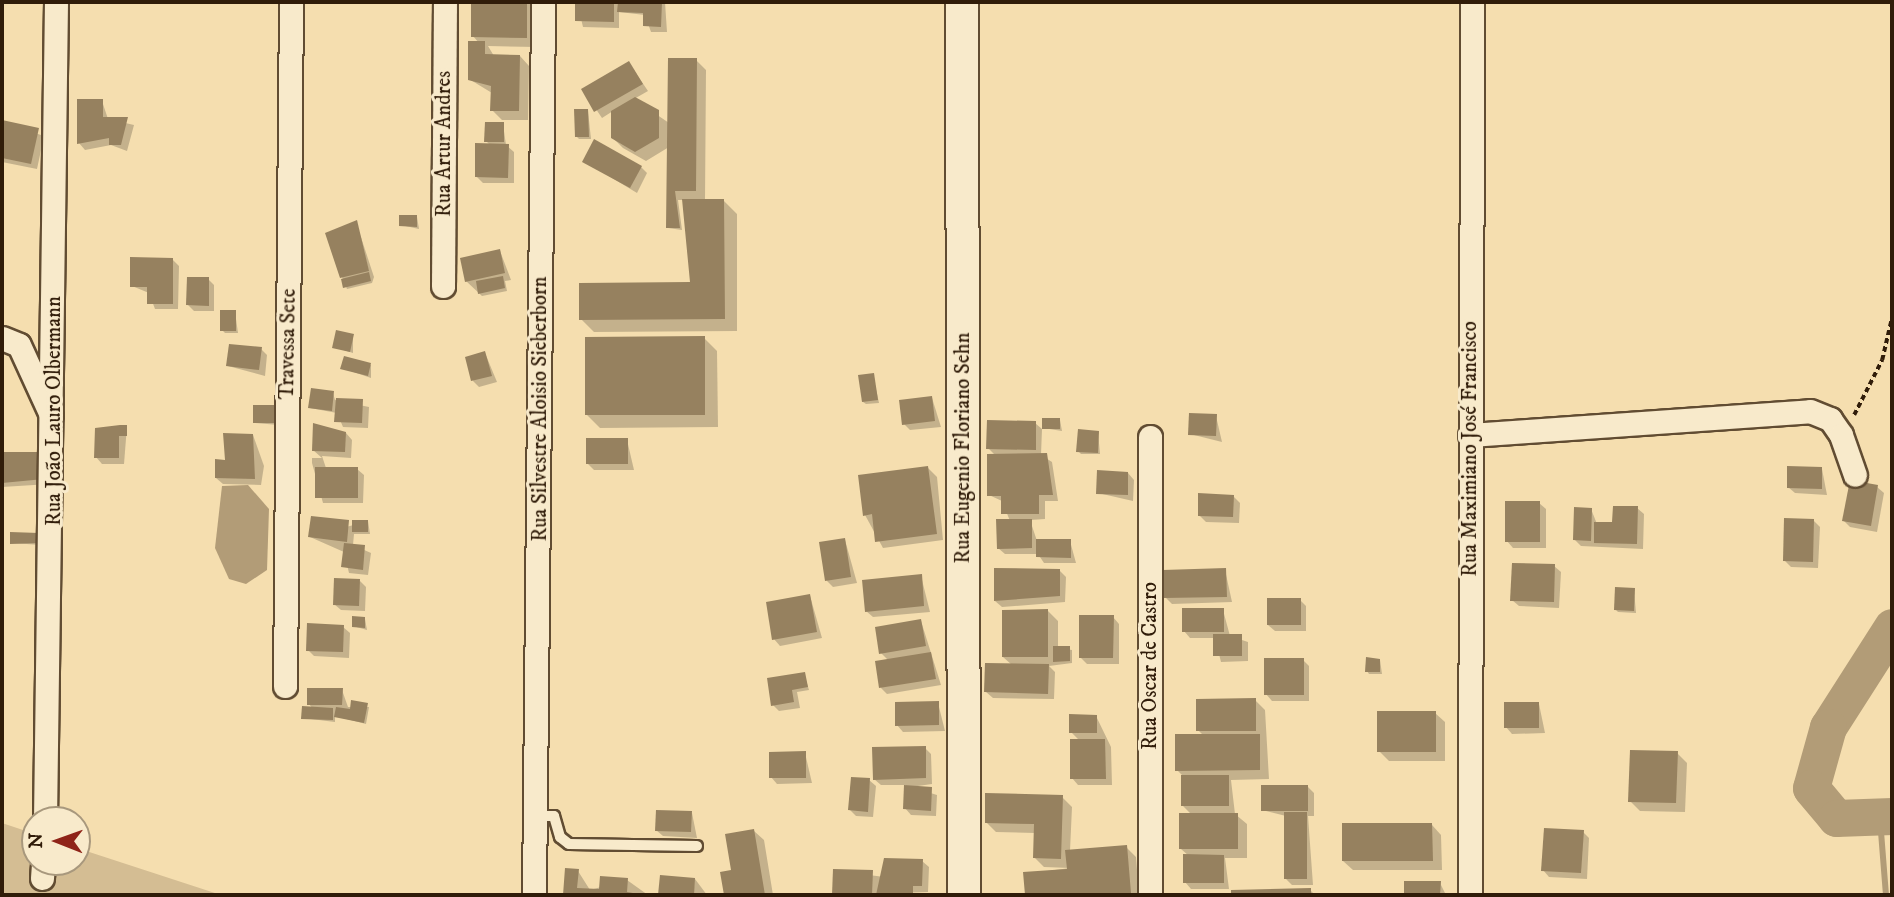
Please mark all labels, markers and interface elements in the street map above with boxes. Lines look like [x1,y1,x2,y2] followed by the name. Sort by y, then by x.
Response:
[431,71,457,217] street label: Rua Artur Andres
[527,276,553,542] street label: Rua Silvestre Aloisio Sieberborn
[274,288,302,400] street label: Travessa Sete
[41,296,67,526] street label: Rua João Lauro Olbermann
[1457,321,1483,577] street label: Rua Maximiano José Francisco
[950,332,976,564] street label: Rua Eugenio Floriano Sehn
[1137,582,1163,750] street label: Rua Oscar de Castro
[21,806,91,876] north arrow
[25,833,48,849] text: N

